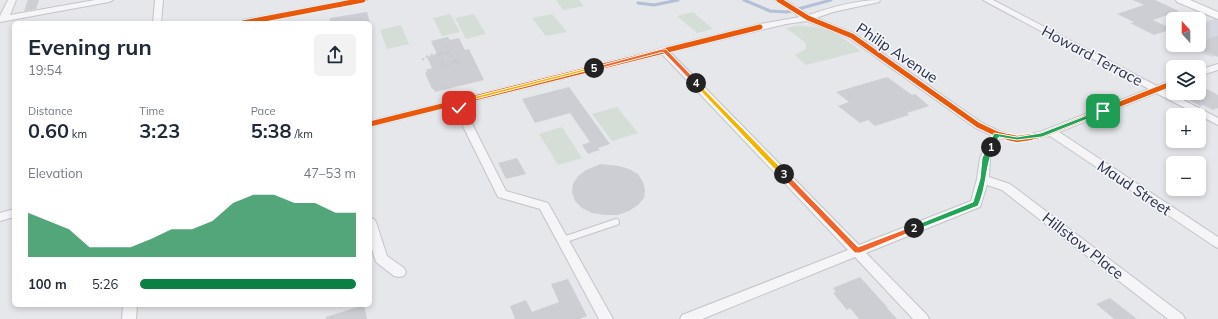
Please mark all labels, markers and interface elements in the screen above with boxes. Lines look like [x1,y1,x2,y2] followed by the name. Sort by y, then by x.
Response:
[1166,12,1206,52] north arrow
[1166,12,1206,196] map controls
[853,18,942,87] street label: Philip Avenue
[1039,21,1146,90] street label: Howard Terrace
[28,33,152,61] text: Evening run
[314,34,356,76] button: share
[584,58,604,78] pin: 5
[1166,60,1206,100] button: layers
[591,61,597,75] text: 5
[28,62,62,78] text: 19:54
[686,73,706,93] pin: 4
[693,76,699,90] text: 4
[442,91,476,125] pin
[1086,94,1120,128] pin
[448,97,470,119] icon: check
[1092,100,1114,122] icon: arrive
[28,104,72,118] text: Distance
[139,104,164,118] text: Time
[251,104,275,118] text: Pace
[1166,108,1206,148] button: +
[28,118,69,143] text: 0.60
[139,118,180,143] text: 3:23
[251,118,292,143] text: 5:38
[69,127,87,141] text: km
[292,127,313,141] text: /km
[981,137,1001,157] pin: 1
[988,140,994,154] text: 1
[1094,156,1175,219] street label: Maud Street
[1166,156,1206,196] button: −
[774,164,794,184] pin: 3
[28,165,83,181] text: Elevation
[303,165,356,181] text: 47–53 m
[781,167,787,181] text: 3
[1039,208,1128,283] street label: Hillstow Place
[904,218,924,238] pin: 2
[911,221,917,235] text: 2
[28,276,67,292] text: 100 m
[92,276,118,292] text: 5:26

